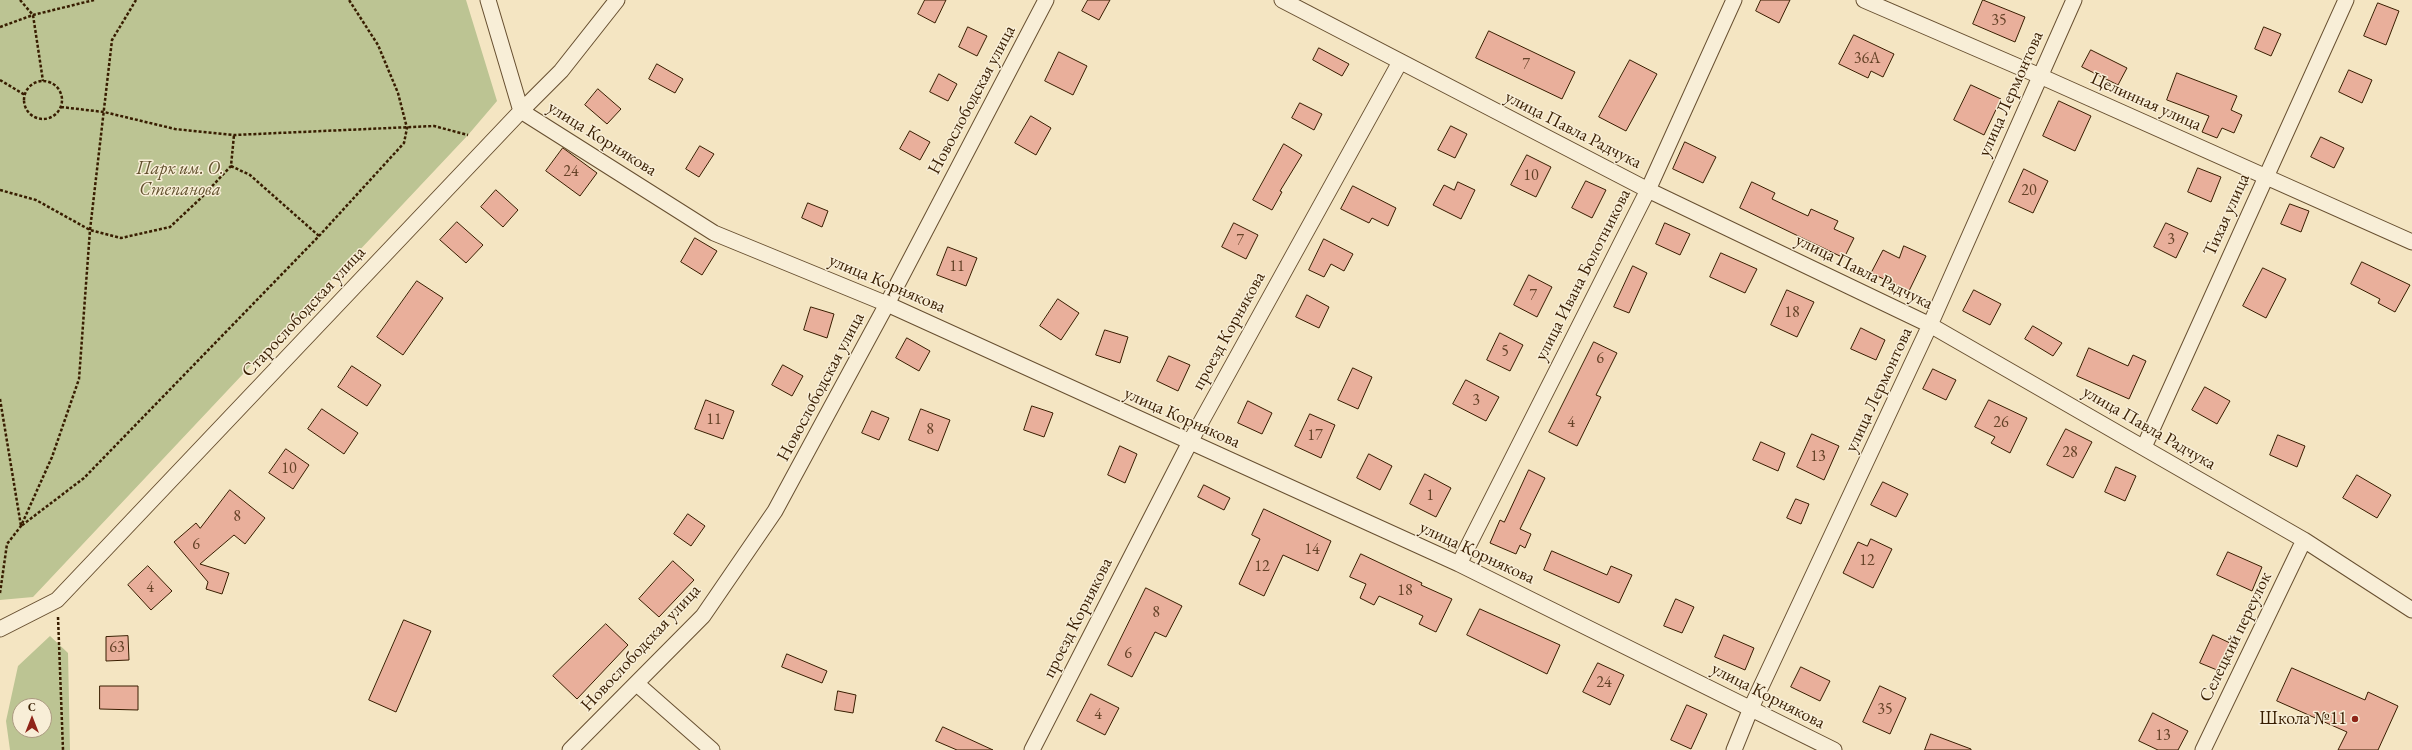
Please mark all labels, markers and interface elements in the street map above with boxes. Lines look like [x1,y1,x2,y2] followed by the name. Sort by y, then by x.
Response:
[1991,11,2007,31] house number: 35
[924,22,1020,178] street label: Новослободская улица
[1974,28,2048,160] street label: улица Лермонтова
[1854,49,1880,69] house number: 36А
[1522,55,1530,75] house number: 7
[2087,68,2205,136] street label: Целинная улица
[1501,86,1645,174] street label: улица Павла Радчука
[543,97,661,181] street label: улица Корнякова
[136,158,224,200] park label: Парк им. О. Степанова
[563,162,579,182] house number: 24
[1523,166,1539,186] house number: 10
[2199,170,2255,260] street label: Тихая улица
[2021,181,2037,201] house number: 20
[1530,186,1636,364] street label: улица Ивана Болотникова
[1792,229,1936,315] street label: улица Павла Радчука
[2167,230,2175,250] house number: 3
[1236,231,1244,251] house number: 7
[238,242,370,382] street label: Старослободская улица
[825,250,949,318] street label: улица Корнякова
[949,257,965,277] house number: 11
[1188,268,1270,394] street label: проезд Корнякова
[1529,286,1537,306] house number: 7
[1784,303,1800,323] house number: 18
[773,309,869,465] street label: Новослободская улица
[1841,324,1917,456] street label: улица Лермонтова
[1501,342,1509,362] house number: 5
[1596,349,1604,369] house number: 6
[2078,381,2220,475] street label: улица Павла Радчука
[1121,383,1243,453] street label: улица Корнякова
[1472,391,1480,411] house number: 3
[706,410,722,430] house number: 11
[1567,413,1575,433] house number: 4
[1993,413,2009,433] house number: 26
[926,420,934,440] house number: 8
[1307,426,1323,446] house number: 17
[2062,443,2078,463] house number: 28
[1810,447,1826,467] house number: 13
[281,459,297,479] house number: 10
[1426,486,1434,506] house number: 1
[233,507,241,527] house number: 8
[1416,517,1538,589] street label: улица Корнякова
[192,535,200,555] house number: 6
[1304,540,1320,560] house number: 14
[1859,551,1875,571] house number: 12
[1038,554,1118,682] street label: проезд Корнякова
[1254,557,1270,577] house number: 12
[2195,568,2277,706] street label: Селецкий переулок
[146,578,154,598] house number: 4
[577,580,705,716] street label: Новослободская улица
[1397,581,1413,601] house number: 18
[1152,603,1160,623] house number: 8
[109,638,125,658] house number: 63
[1124,644,1132,664] house number: 6
[1707,658,1829,734] street label: улица Корнякова
[1596,673,1612,693] house number: 24
[12,698,52,738] north arrow
[28,700,36,714] text: С
[1877,700,1893,720] house number: 35
[1094,705,1102,725] house number: 4
[2259,708,2347,730] place label: Школа №11
[2350,714,2360,724] marker: Школа №11
[2155,726,2171,746] house number: 13

